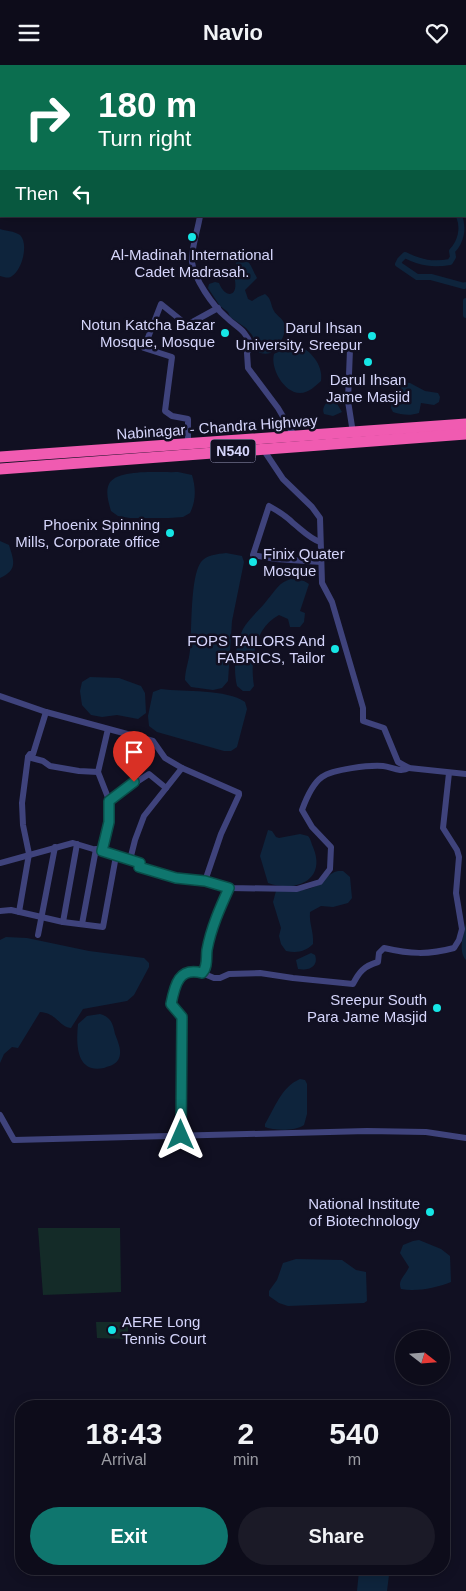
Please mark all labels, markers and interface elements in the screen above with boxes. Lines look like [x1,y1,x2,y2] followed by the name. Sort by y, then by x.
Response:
[15,19,43,47] icon: menu
[423,19,451,47] icon: heart
[203,20,263,45] text: Navio
[15,85,80,150] icon: right
[98,85,197,124] text: 180 m
[98,126,191,151] text: Turn right
[68,180,96,208] icon: left
[15,183,58,204] text: Then
[186,231,198,243] marker: Al-Madinah International Cadet Madrasah.
[111,246,273,280] place label: Al-Madinah International Cadet Madrasah.
[81,316,215,350] place label: Notun Katcha Bazar Mosque, Mosque
[236,319,362,353] place label: Darul Ihsan University, Sreepur
[219,327,231,339] marker: Notun Katcha Bazar Mosque, Mosque
[366,330,378,342] marker: Darul Ihsan University, Sreepur
[362,356,374,368] marker: Darul Ihsan Jame Masjid
[326,371,410,405] place label: Darul Ihsan Jame Masjid
[116,411,319,443] street label: Nabinagar - Chandra Highway
[210,439,256,463] road number: N540
[15,516,160,550] place label: Phoenix Spinning Mills, Corporate office
[164,527,176,539] marker: Phoenix Spinning Mills, Corporate office
[263,545,345,579] place label: Finix Quater Mosque
[247,556,259,568] marker: Finix Quater Mosque
[187,632,325,666] place label: FOPS TAILORS And FABRICS, Tailor
[329,643,341,655] marker: FOPS TAILORS And FABRICS, Tailor
[113,731,155,782] pin
[120,738,148,766] icon: arrive
[307,991,427,1025] place label: Sreepur South Para Jame Masjid
[431,1002,443,1014] marker: Sreepur South Para Jame Masjid
[154,1108,206,1160] position arrow
[308,1195,420,1229] place label: National Institute of Biotechnology
[424,1206,436,1218] marker: National Institute of Biotechnology
[122,1313,207,1347] place label: AERE Long Tennis Court
[106,1324,118,1336] marker: AERE Long Tennis Court
[395,1330,450,1385] north arrow
[395,1330,450,1385] map controls
[86,1417,162,1450] text: 18:43
[237,1417,254,1450] text: 2
[329,1417,379,1450] text: 540
[101,1451,147,1468] text: Arrival
[233,1451,259,1468] text: min
[348,1451,361,1468] text: m
[30,1507,228,1565] button: Exit
[238,1507,435,1565] button: Share

